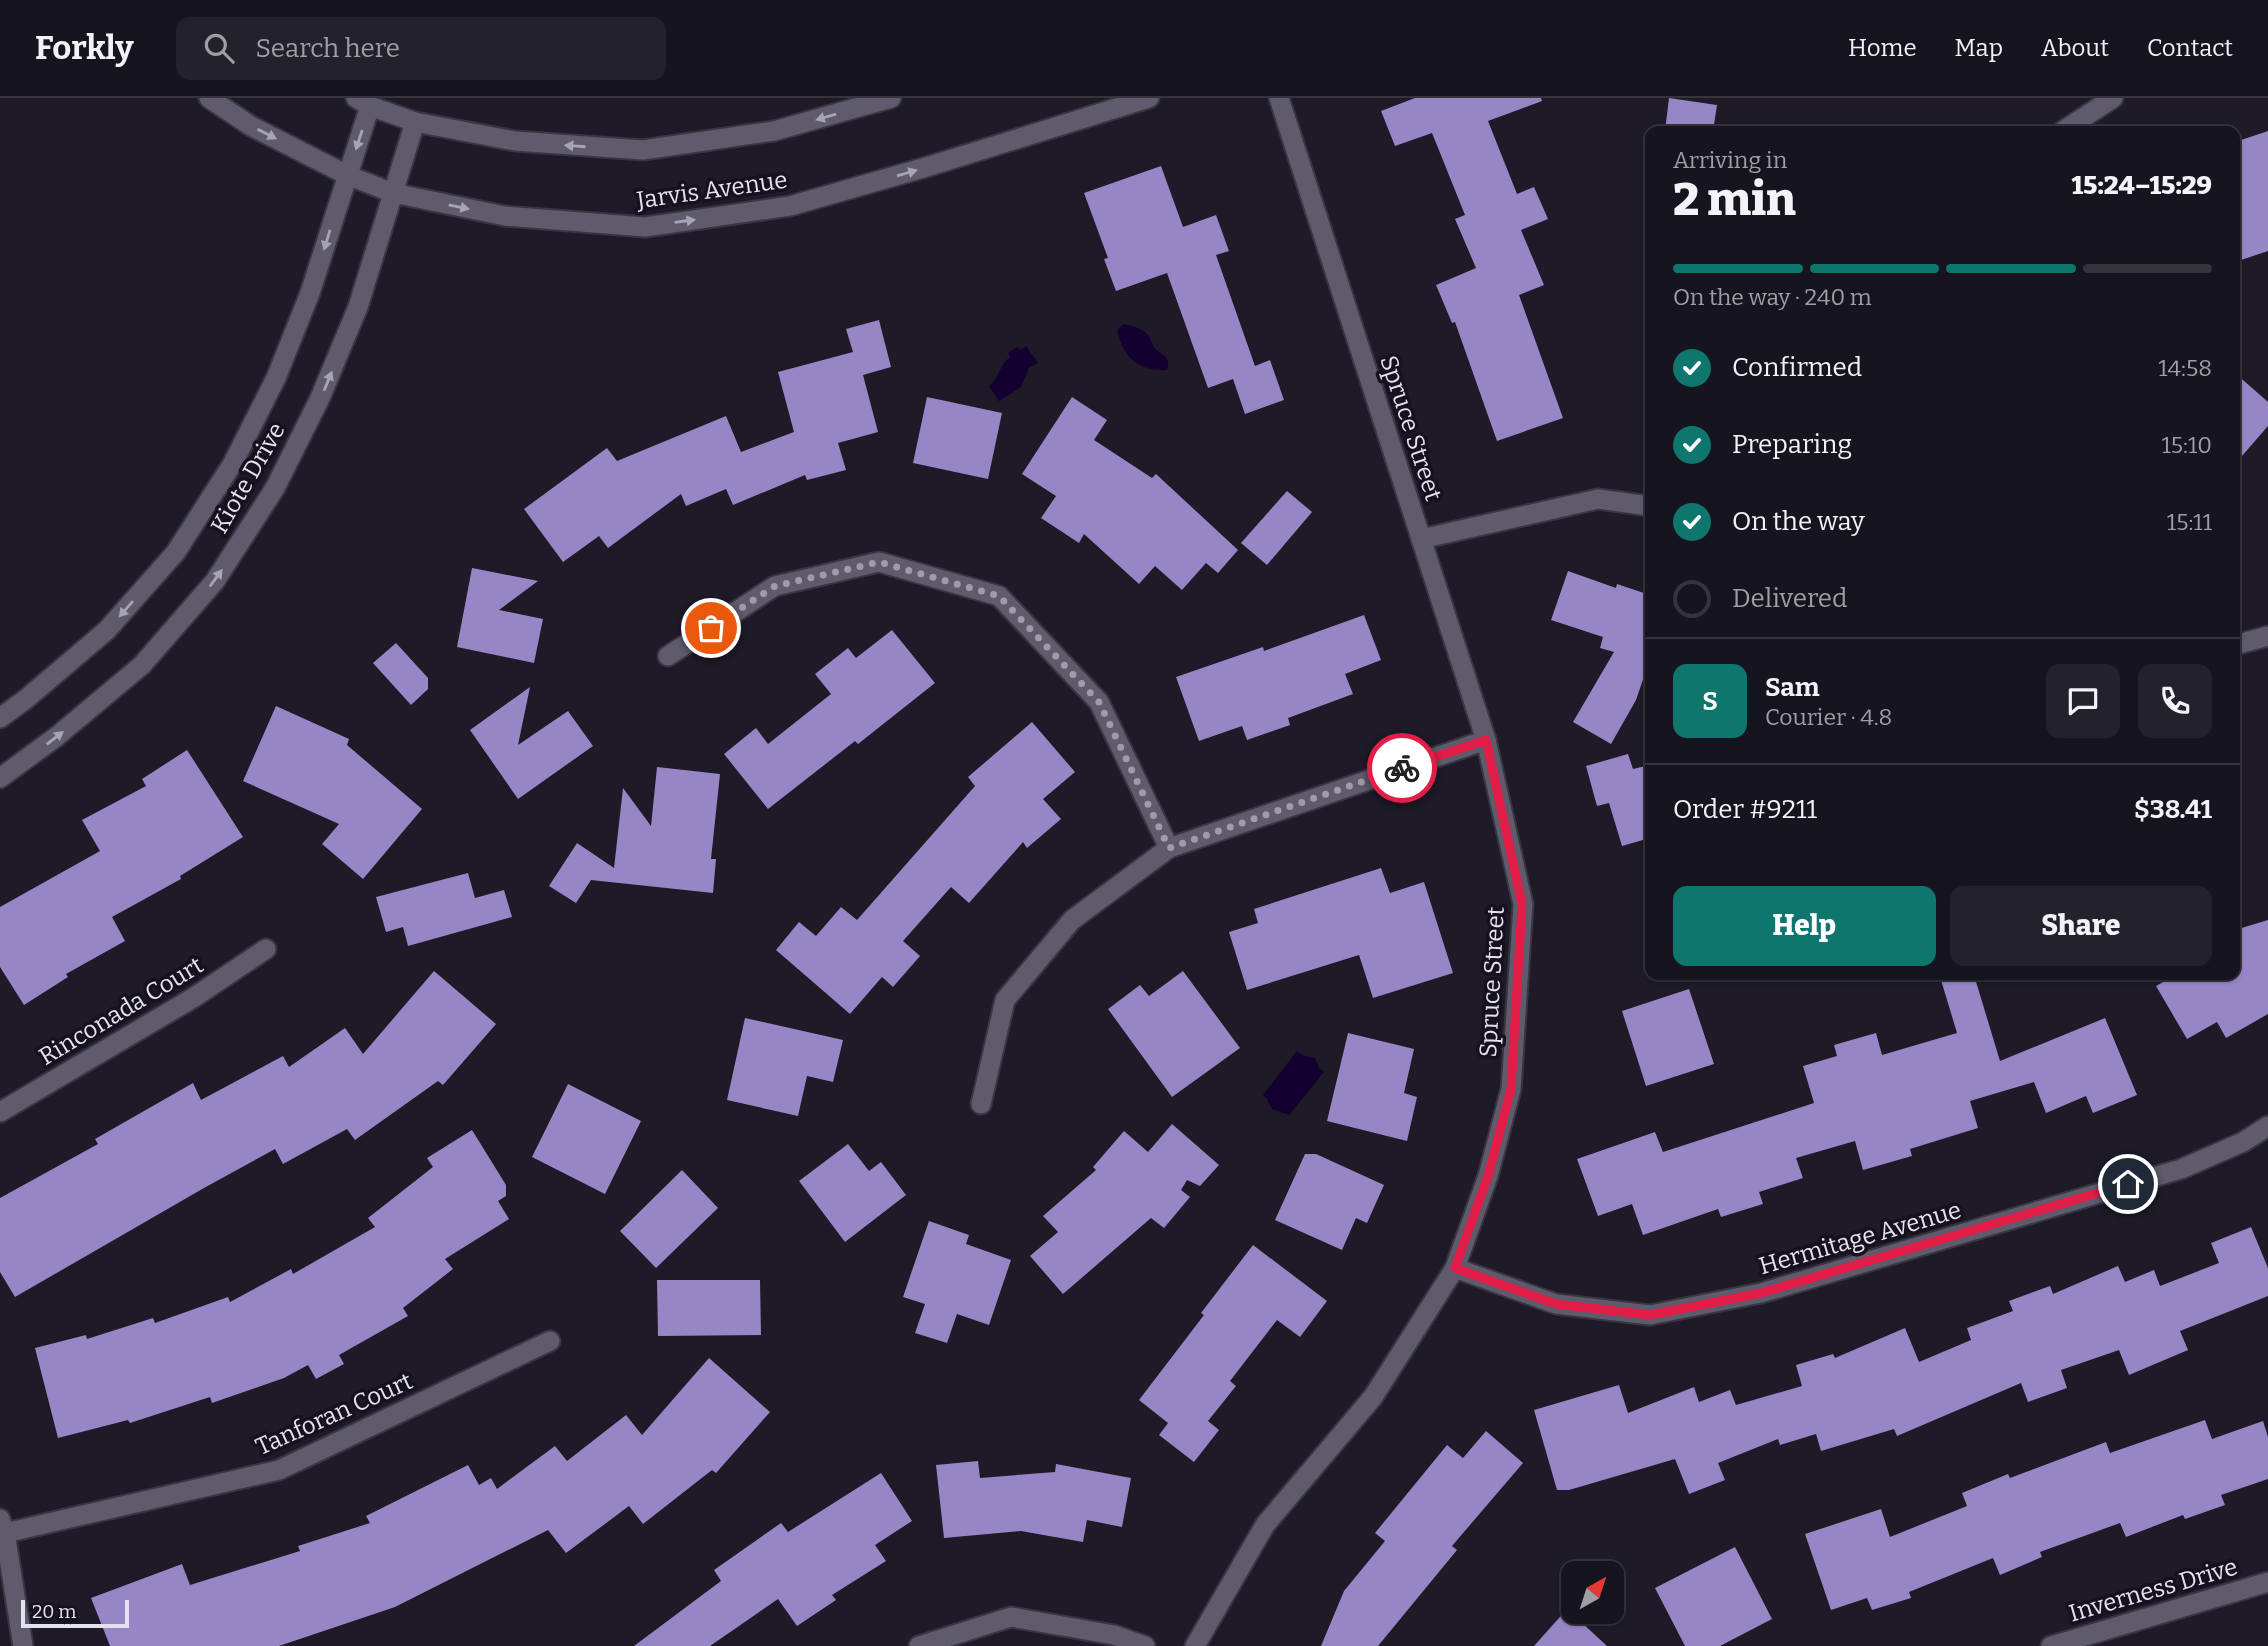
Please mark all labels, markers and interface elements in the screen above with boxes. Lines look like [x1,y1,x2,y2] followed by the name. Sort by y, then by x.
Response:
[176,17,666,80] search box
[35,28,134,68] text: Forkly
[200,29,238,67] icon: search
[256,33,400,64] text: Search here
[1848,34,1917,62] text: Home
[1955,34,2003,62] text: Map
[2041,34,2109,62] text: About
[2147,34,2233,62] text: Contact
[815,112,836,122] one-way arrow
[257,128,276,140] one-way arrow
[353,130,363,151] one-way arrow
[563,140,585,151] one-way arrow
[1673,146,1787,174] text: Arriving in
[634,166,789,215] street label: Jarvis Avenue
[897,167,918,177] one-way arrow
[2071,170,2212,201] text: 15:24–15:29
[1673,172,1796,227] text: 2 min
[448,201,470,212] one-way arrow
[674,215,696,226] one-way arrow
[321,230,332,251] one-way arrow
[1673,283,1872,311] text: On the way · 240 m
[1673,349,1711,387] icon: check
[1374,352,1448,504] street label: Spruce Street
[1732,352,1862,383] text: Confirmed
[2158,354,2212,382] text: 14:58
[322,370,333,391] one-way arrow
[205,418,291,538] street label: Kiote Drive
[1673,426,1711,464] icon: check
[1732,429,1852,460] text: Preparing
[2161,431,2212,459] text: 15:10
[1673,503,1711,541] icon: check
[1732,506,1865,537] text: On the way
[2167,508,2212,536] text: 15:11
[209,569,223,587] one-way arrow
[1732,583,1847,614] text: Delivered
[681,598,741,658] pin
[118,600,134,618] one-way arrow
[692,609,730,647] icon: bag
[2046,664,2120,738] button: chat
[2138,664,2212,738] button: phone
[1765,672,1820,703] text: Sam
[1702,686,1718,717] text: S
[1765,703,1892,731] text: Courier · 4.8
[46,731,64,745] one-way arrow
[1367,733,1437,803] courier
[1383,749,1421,787] icon: bike
[1673,794,1817,825] text: Order #9211
[2134,794,2212,825] text: $38.41
[1673,886,1936,966] button: Help
[1950,886,2212,966] button: Share
[1474,906,1510,1058] street label: Spruce Street
[34,951,208,1071] street label: Rinconada Court
[2098,1154,2158,1214] pin
[2109,1165,2147,1203] icon: home
[1756,1196,1964,1280] street label: Hermitage Avenue
[251,1367,417,1461] street label: Tanforan Court
[2066,1553,2240,1627] street label: Inverness Drive
[1561,1561,1624,1624] north arrow
[1561,1561,1624,1624] map controls
[21,1597,130,1629] scale bar
[32,1600,76,1623] text: 20 m

